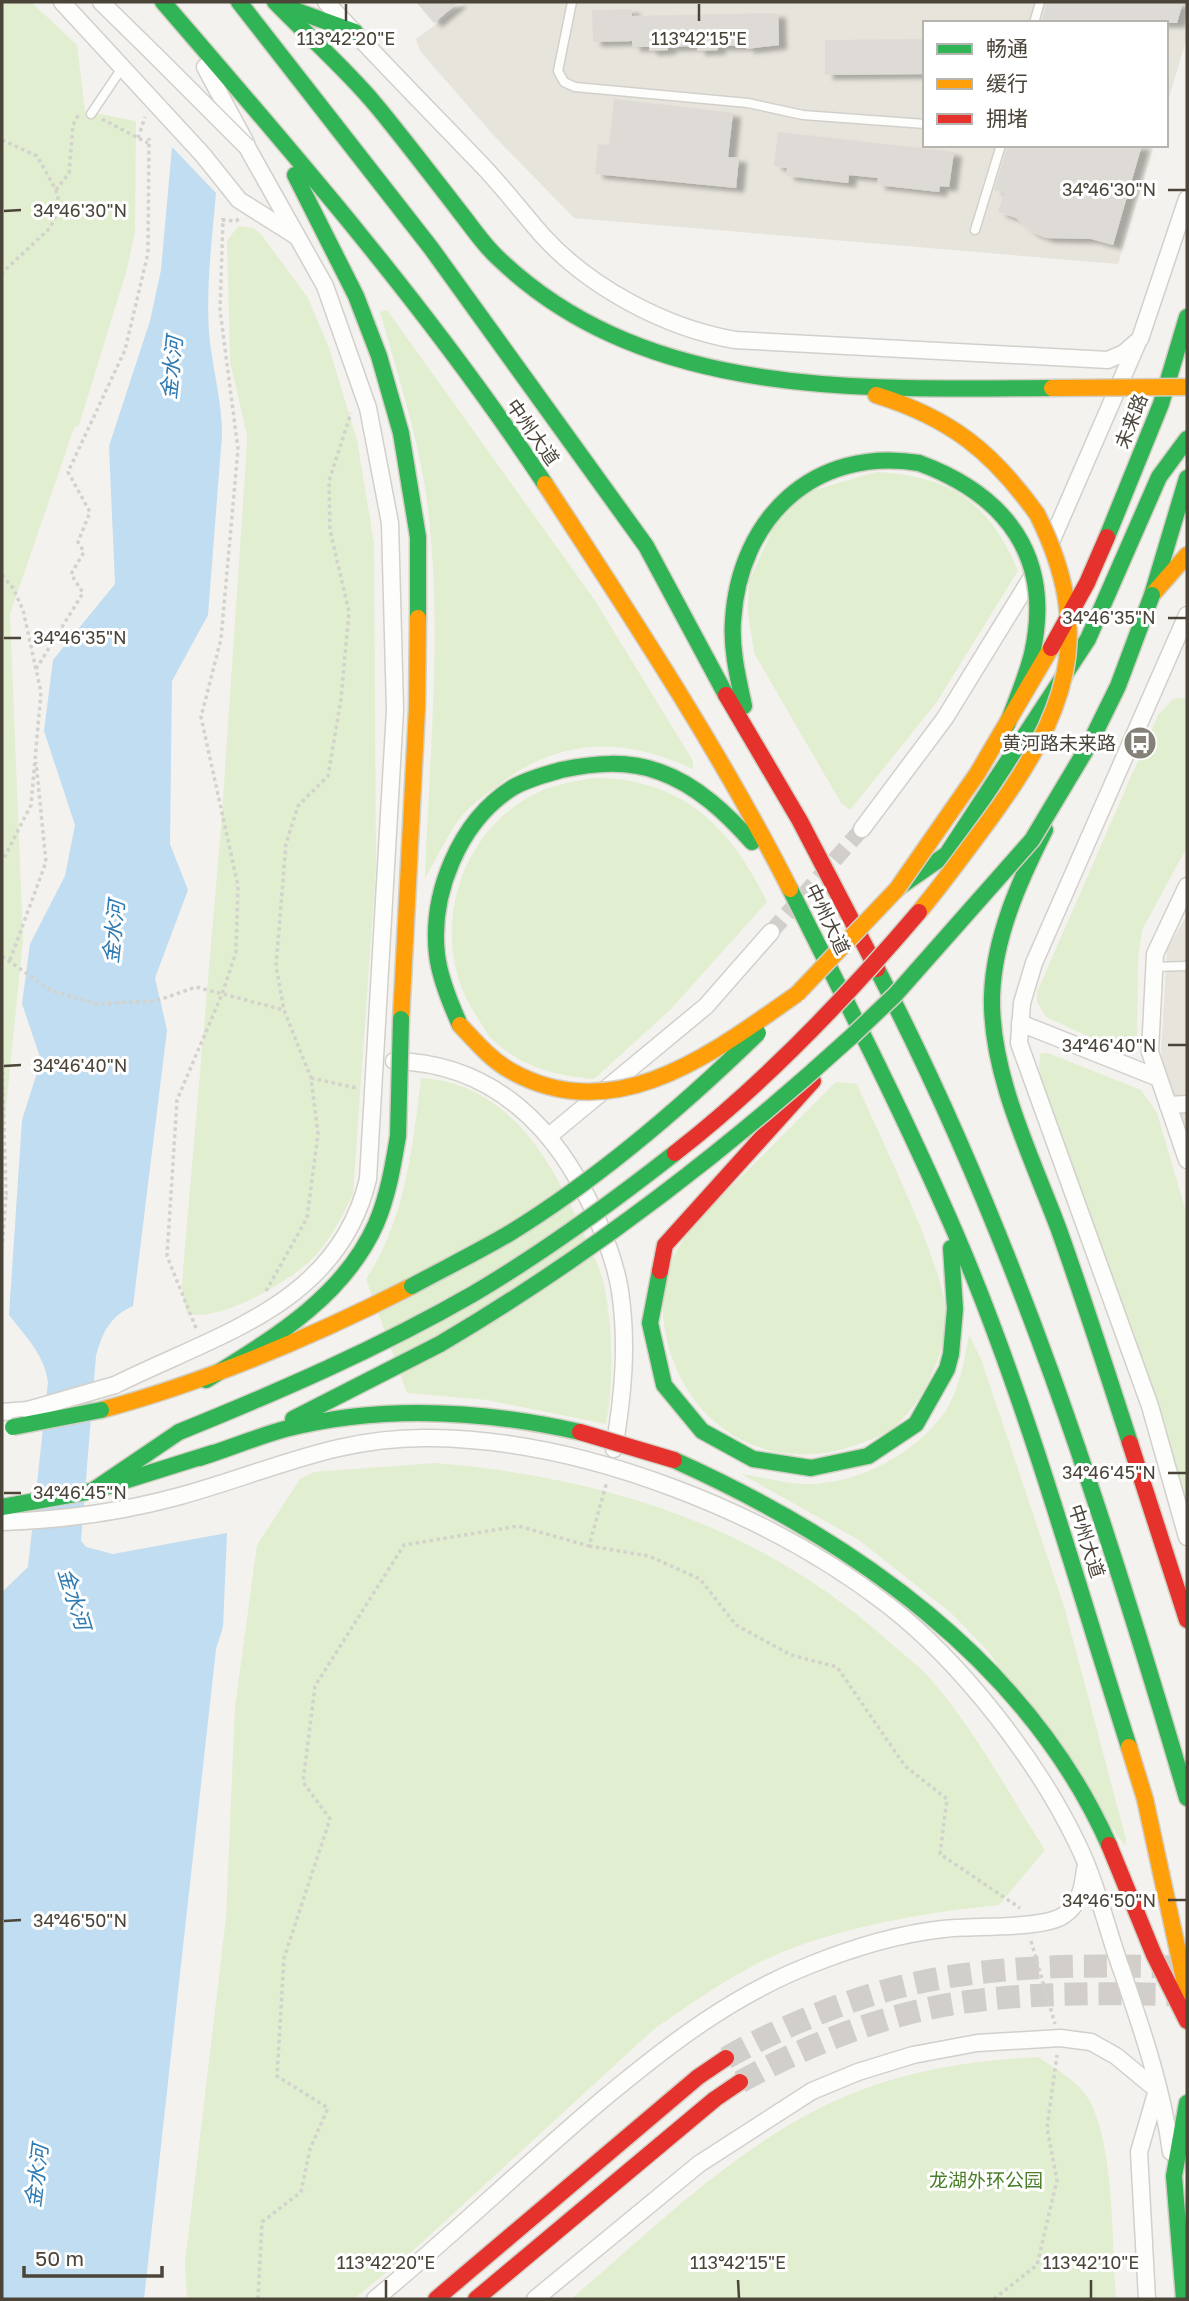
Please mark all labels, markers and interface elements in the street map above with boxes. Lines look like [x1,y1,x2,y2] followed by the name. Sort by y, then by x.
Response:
[923,21,1168,147] legend
[297,27,395,49] text: 113°42'20"E
[651,27,747,49] text: 113°42'15"E
[986,35,1028,61] text: 畅通
[986,70,1028,96] text: 缓行
[986,105,1028,131] text: 拥堵
[1062,178,1156,200] text: 34°46'30"N
[33,199,127,221] text: 34°46'30"N
[155,331,188,401] water label: 金水河
[1110,390,1151,452] street label: 未来路
[502,394,565,469] street label: 中州大道
[1062,606,1156,628] text: 34°46'35"N
[33,626,127,648] text: 34°46'35"N
[1121,724,1159,762] bus stop icon: 黄河路未来路
[1002,731,1116,754] place label: 黄河路未来路
[801,880,855,958] street label: 中州大道
[97,895,130,965] water label: 金水河
[1062,1034,1156,1056] text: 34°46'40"N
[33,1054,127,1076] text: 34°46'40"N
[1062,1461,1156,1483] text: 34°46'45"N
[33,1481,127,1503] text: 34°46'45"N
[1065,1501,1110,1581] street label: 中州大道
[53,1565,98,1636] water label: 金水河
[1062,1889,1156,1911] text: 34°46'50"N
[33,1909,127,1931] text: 34°46'50"N
[19,2139,53,2209] water label: 金水河
[929,2168,1043,2191] park label: 龙湖外环公园
[24,2234,163,2278] scale bar
[35,2245,84,2271] text: 50 m
[337,2251,435,2273] text: 113°42'20"E
[690,2251,786,2273] text: 113°42'15"E
[1043,2251,1139,2273] text: 113°42'10"E

